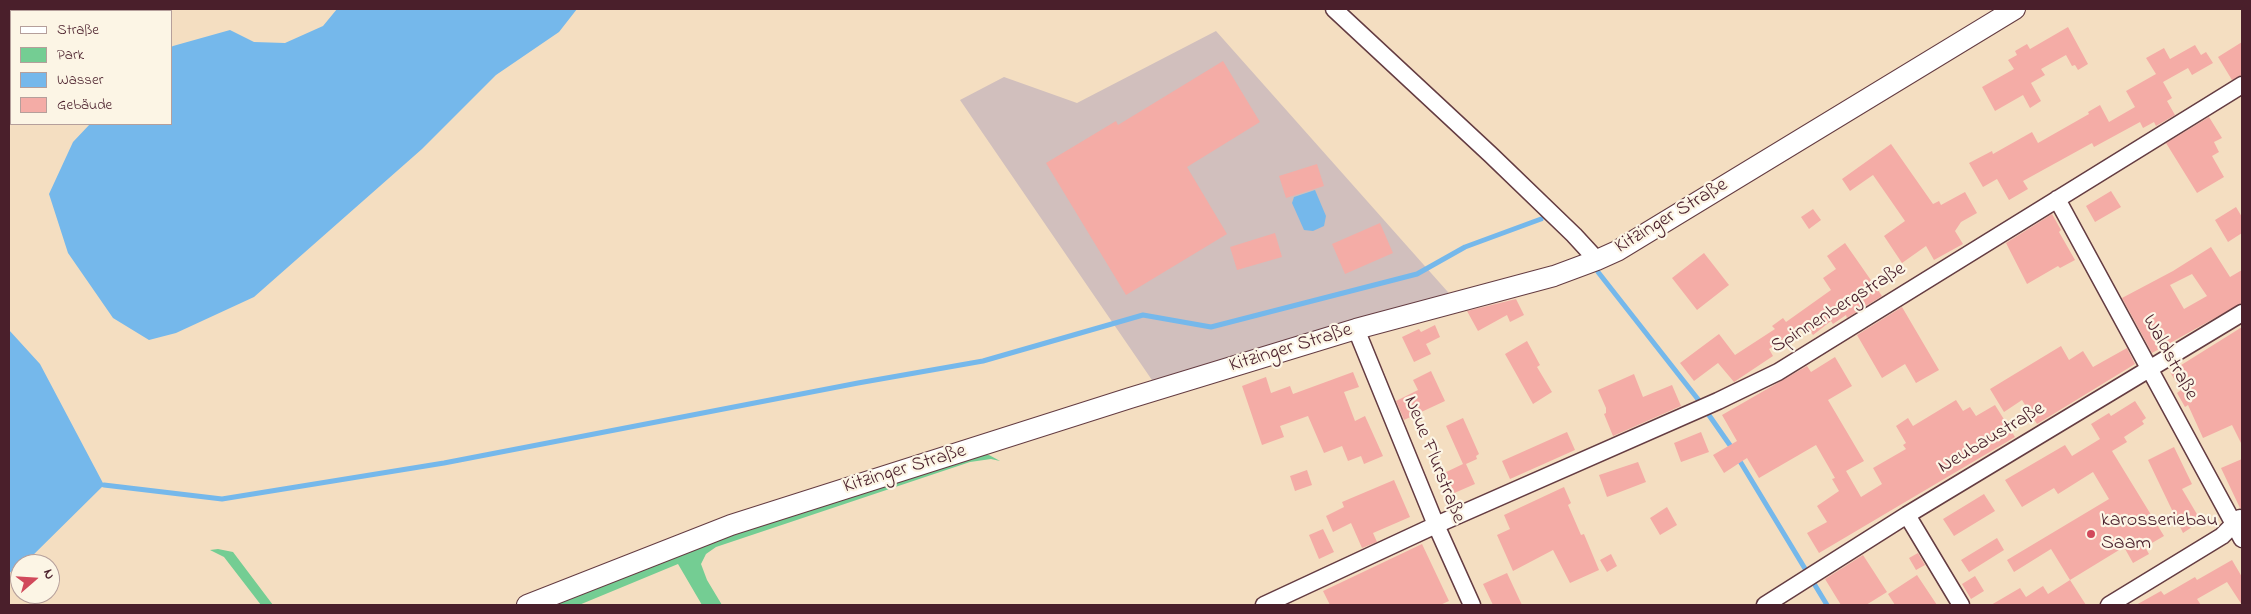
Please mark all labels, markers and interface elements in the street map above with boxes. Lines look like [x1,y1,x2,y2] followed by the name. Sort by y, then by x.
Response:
[10,10,172,125] legend
[57,19,99,41] text: Straße
[57,44,84,66] text: Park
[57,69,103,91] text: Wasser
[57,94,112,116] text: Gebäude
[1611,174,1733,260] street label: Kitzinger Straße
[1767,258,1911,360] street label: Spinnenbergstraße
[2136,311,2202,405] street label: Waldstraße
[1227,319,1355,379] street label: Kitzinger Straße
[1397,393,1469,527] street label: Neue Flurstraße
[1934,398,2050,480] street label: Neubaustraße
[841,440,969,500] street label: Kitzinger Straße
[2101,510,2218,557] place label: karosseriebau Saam
[2085,528,2097,540] marker: karosseriebau Saam
[10,554,60,604] north arrow
[37,566,60,582] text: N

